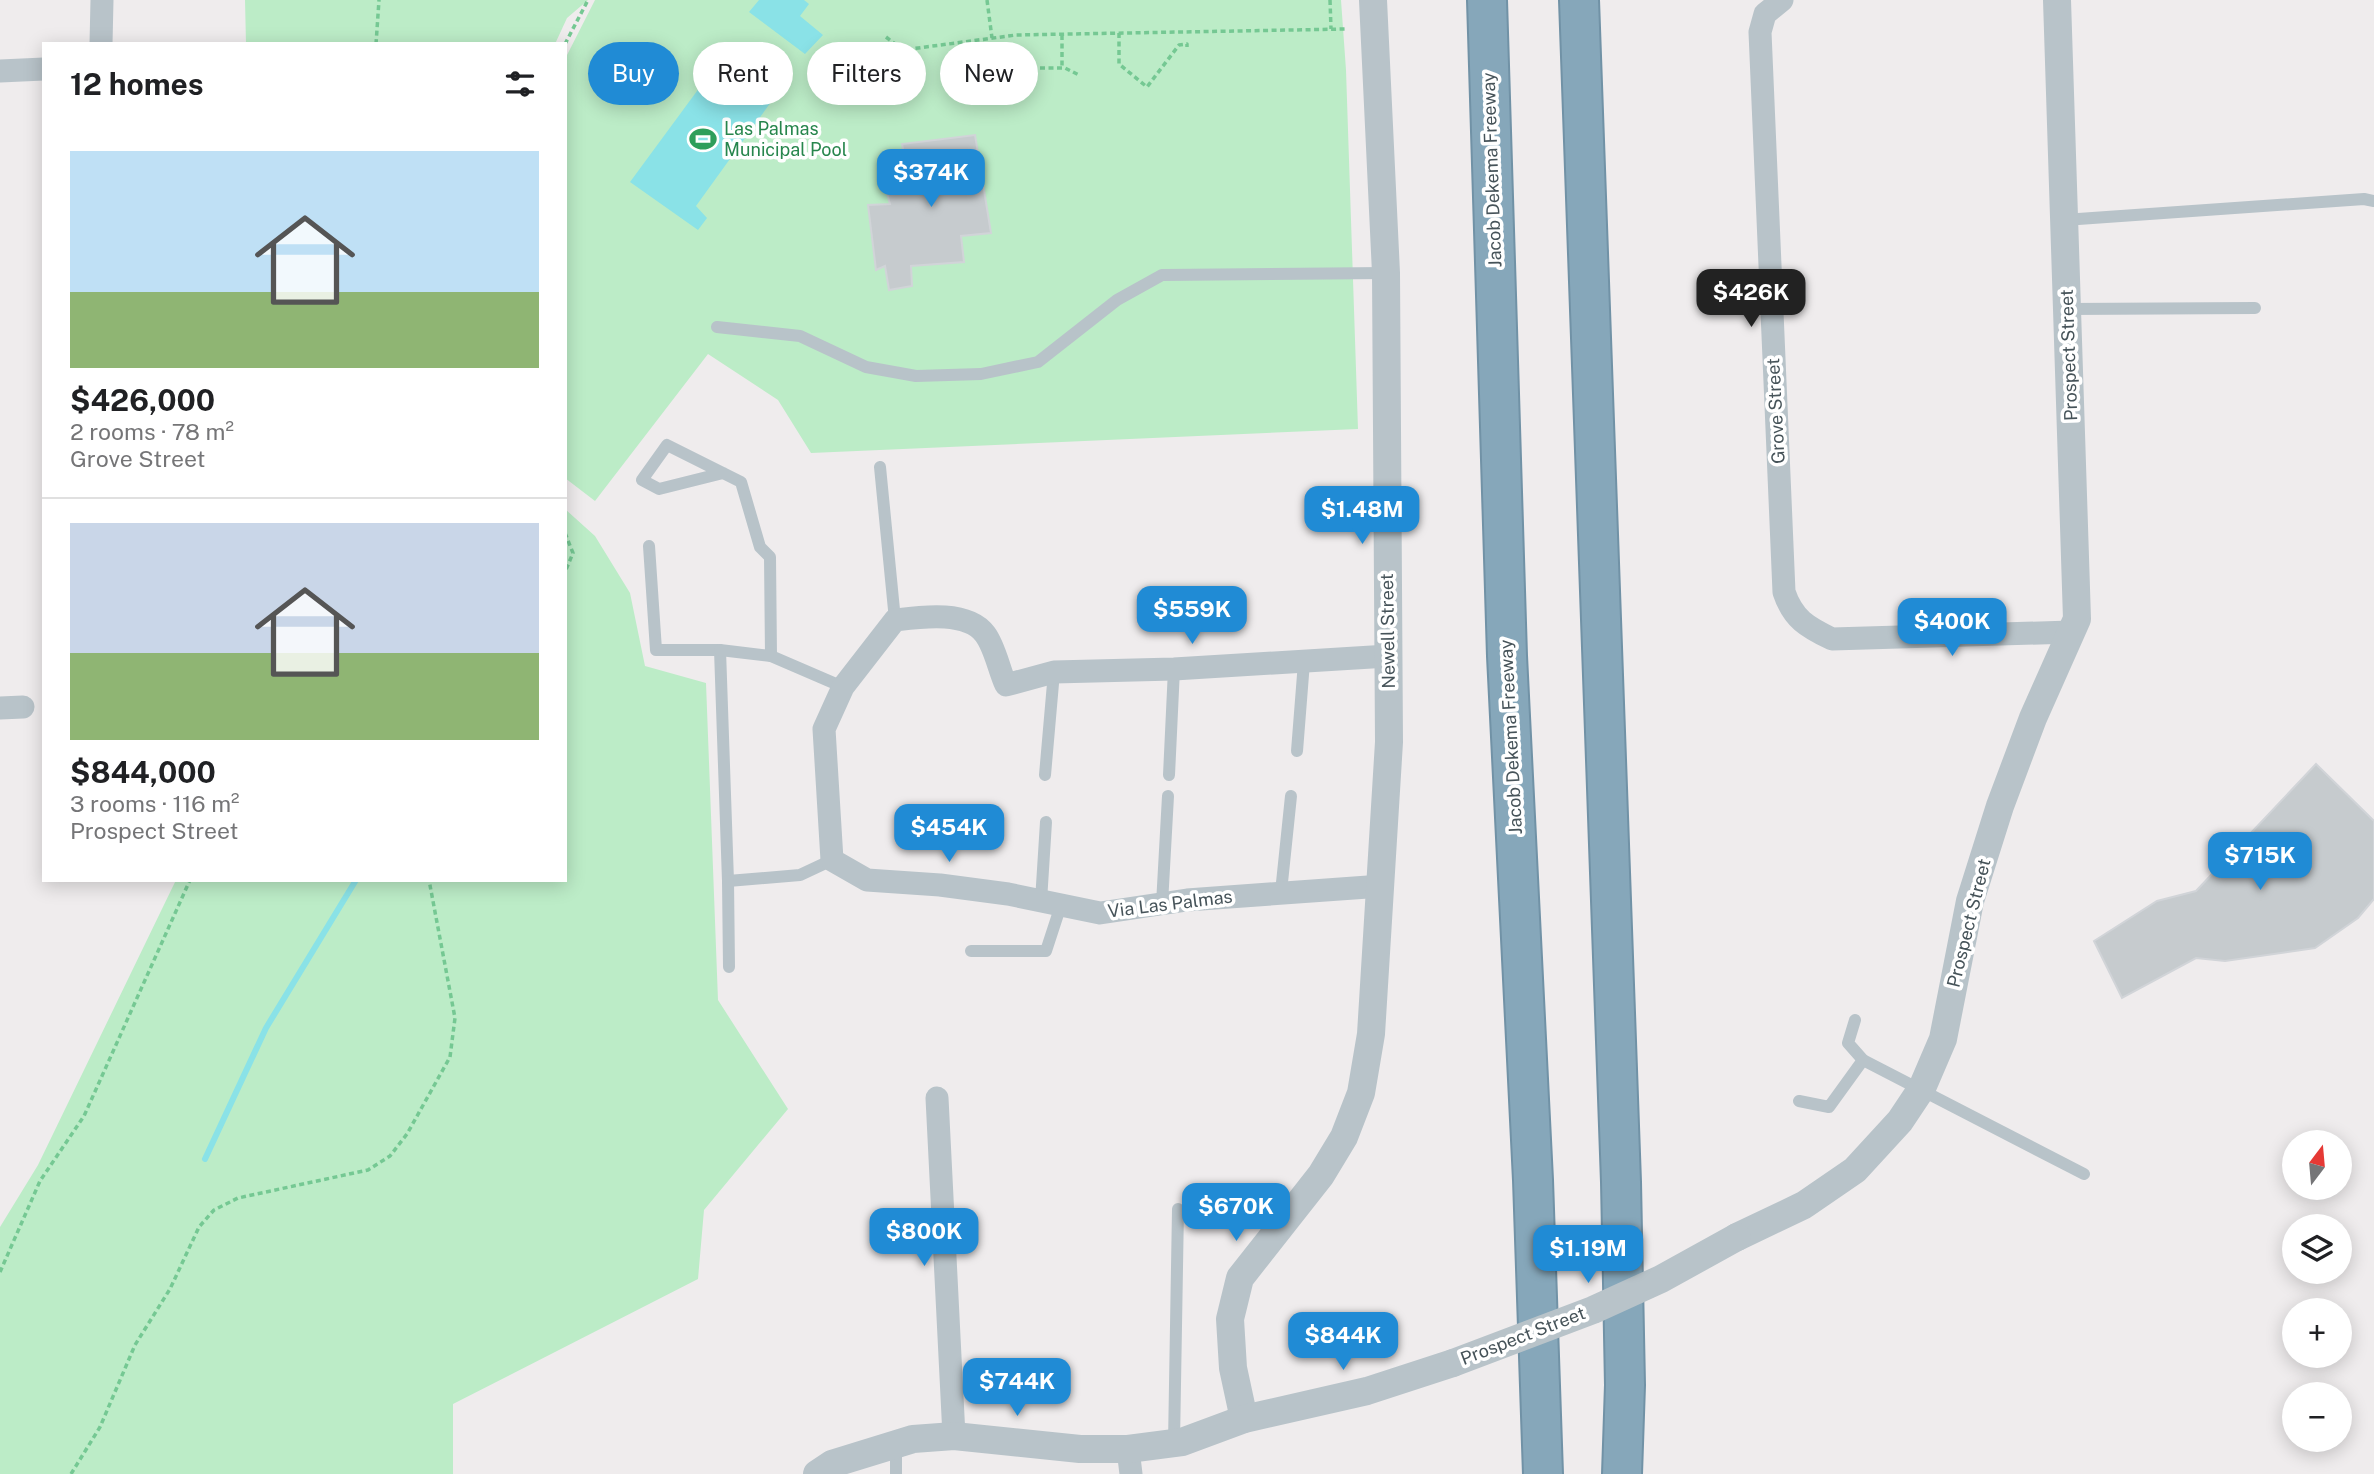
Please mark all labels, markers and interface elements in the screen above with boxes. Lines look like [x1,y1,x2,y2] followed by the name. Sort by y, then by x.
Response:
[588,42,679,105] chip: Buy
[693,42,793,105] chip: Rent
[807,42,926,105] chip: Filters
[940,42,1038,105] chip: New
[501,65,539,103] icon: filters
[70,66,204,102] text: 12 homes
[1478,72,1505,268] street label: Jacob Dekema Freeway
[724,118,847,160] place label: Las Palmas Municipal Pool
[688,124,718,154] sports icon: Las Palmas Municipal Pool
[882,150,980,209] pin: $374K
[893,158,969,185] text: $374K
[242,197,368,323] icon: home
[1702,270,1800,329] pin: $426K
[1712,278,1790,305] text: $426K
[2056,289,2081,421] street label: Prospect Street
[1762,358,1789,465] street label: Grove Street
[70,382,215,418] text: $426,000
[70,418,234,445] text: 2 rooms · 78 m²
[70,445,205,472] text: Grove Street
[1305,486,1419,546] pin: $1.48M
[1320,495,1404,522] text: $1.48M
[242,569,368,695] icon: home
[1376,573,1399,689] street label: Newell Street
[1143,586,1241,646] pin: $559K
[1153,595,1231,622] text: $559K
[1903,598,2001,658] pin: $400K
[1914,607,1990,634] text: $400K
[1495,639,1526,835] street label: Jacob Dekema Freeway
[70,754,216,790] text: $844,000
[70,790,240,817] text: 3 rooms · 116 m²
[900,804,998,864] pin: $454K
[910,813,988,840] text: $454K
[70,817,238,844] text: Prospect Street
[2211,832,2309,892] pin: $715K
[2224,841,2296,868] text: $715K
[1942,856,1995,989] street label: Prospect Street
[1106,885,1233,922] street label: Via Las Palmas
[2282,1130,2352,1200] north arrow
[2282,1130,2352,1452] map controls
[1187,1184,1285,1243] pin: $670K
[1198,1192,1274,1219] text: $670K
[875,1208,973,1268] pin: $800K
[2282,1214,2352,1284] button: layers
[885,1217,963,1244] text: $800K
[1531,1226,1645,1285] pin: $1.19M
[1549,1234,1627,1261] text: $1.19M
[2282,1298,2352,1368] button: +
[1458,1302,1588,1369] street label: Prospect Street
[1294,1312,1392,1372] pin: $844K
[1304,1321,1382,1348] text: $844K
[968,1358,1066,1418] pin: $744K
[979,1367,1055,1394] text: $744K
[2282,1382,2352,1452] button: −

